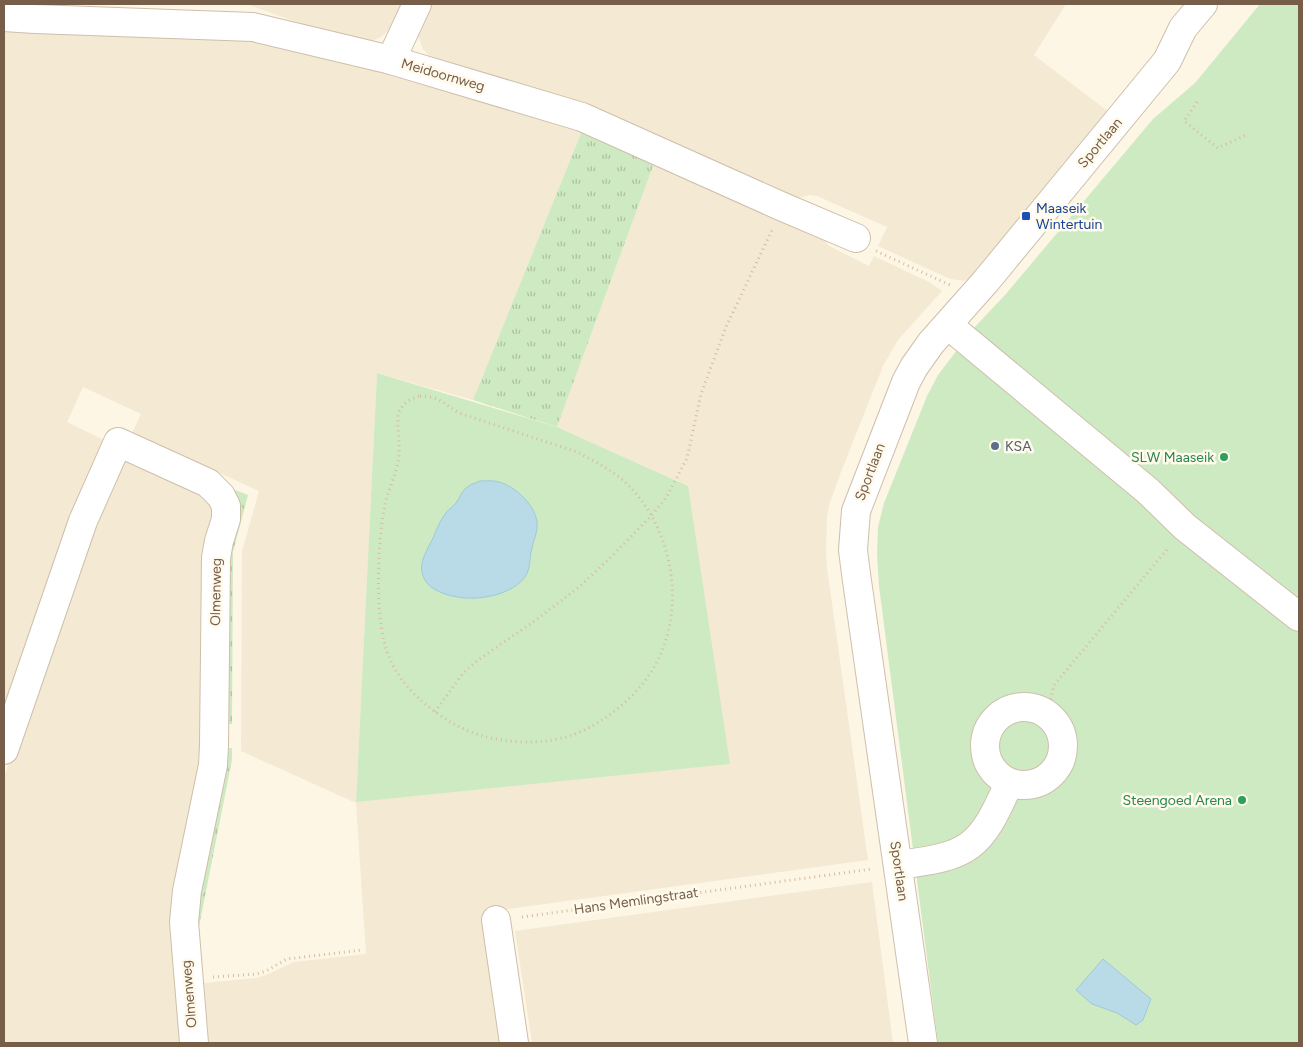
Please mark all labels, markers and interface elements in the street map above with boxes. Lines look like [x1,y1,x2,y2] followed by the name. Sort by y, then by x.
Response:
[399,55,487,95] street label: Meidoornweg
[1074,114,1126,172] street label: Sportlaan
[1036,200,1102,233] place label: Maaseik Wintertuin
[1020,210,1032,222] marker: Maaseik Wintertuin
[1005,438,1032,455] place label: KSA
[989,440,1001,452] marker: KSA
[851,441,889,503] street label: Sportlaan
[1131,449,1214,466] place label: SLW Maaseik
[1218,451,1230,463] marker: SLW Maaseik
[207,558,225,626] street label: Olmenweg
[1123,792,1232,809] place label: Steengoed Arena
[1236,794,1248,806] marker: Steengoed Arena
[886,840,912,902] street label: Sportlaan
[573,884,699,918] street label: Hans Memlingstraat
[178,959,200,1029] street label: Olmenweg

